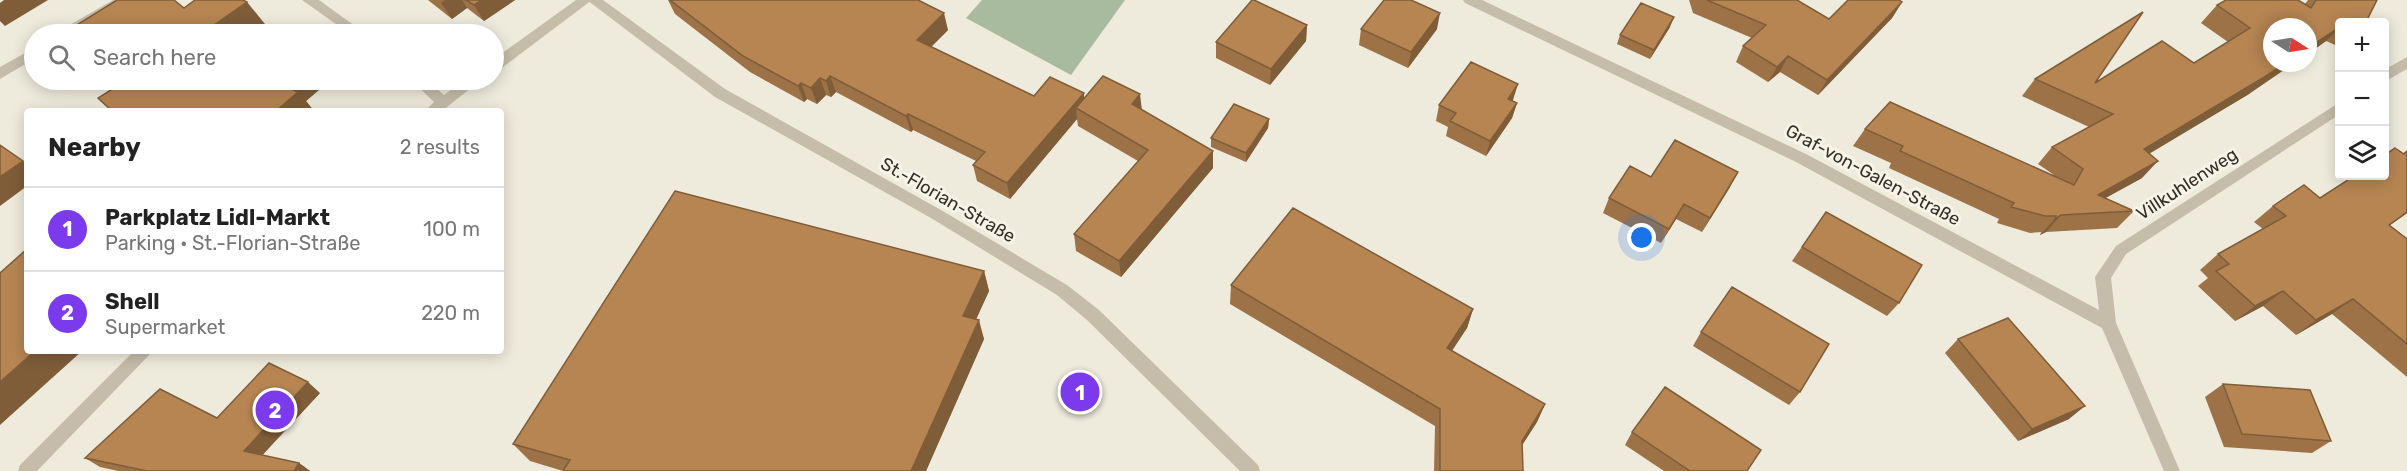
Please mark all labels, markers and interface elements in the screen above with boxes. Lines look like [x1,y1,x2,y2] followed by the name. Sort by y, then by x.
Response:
[2263,18,2317,72] north arrow
[2335,18,2389,180] map controls
[2335,18,2389,72] button: +
[24,24,504,90] search box
[45,41,78,74] icon: search
[93,44,216,71] text: Search here
[2335,72,2389,126] button: −
[1782,120,1964,230] street label: Graf-von-Galen-Straße
[2335,126,2389,180] button: layers
[48,132,141,163] text: Nearby
[400,135,480,159] text: 2 results
[2132,143,2242,225] street label: Villkuhlenweg
[877,153,1019,247] street label: St.-Florian-Straße
[105,204,330,231] text: Parkplatz Lidl-Markt
[63,217,72,241] text: 1
[423,217,480,241] text: 100 m
[1627,223,1656,252] your location
[105,231,360,255] text: Parking · St.-Florian-Straße
[105,288,160,315] text: Shell
[61,301,74,325] text: 2
[421,301,480,325] text: 220 m
[105,315,225,339] text: Supermarket
[1060,370,1100,414] pin: 1
[256,388,294,432] pin: 2

